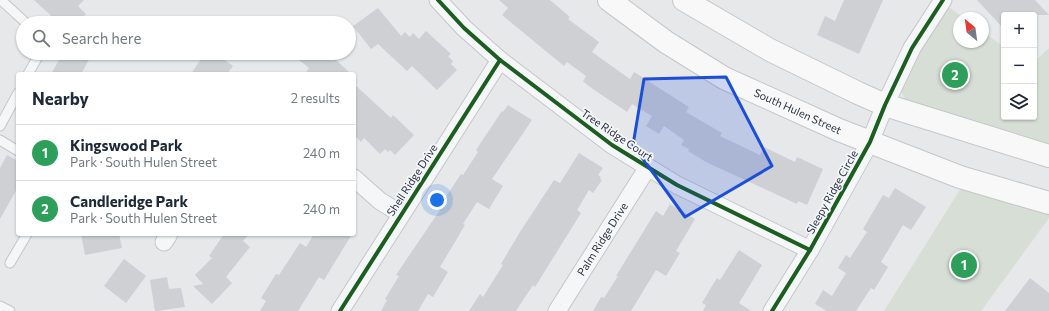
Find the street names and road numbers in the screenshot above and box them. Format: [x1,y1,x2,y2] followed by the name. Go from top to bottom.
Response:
[752,85,844,137] street label: South Hulen Street
[579,106,656,164] street label: Tree Ridge Court
[383,141,440,218] street label: Shell Ridge Drive
[803,147,860,236] street label: Sleepy Ridge Circle
[574,200,630,278] street label: Palm Ridge Drive

